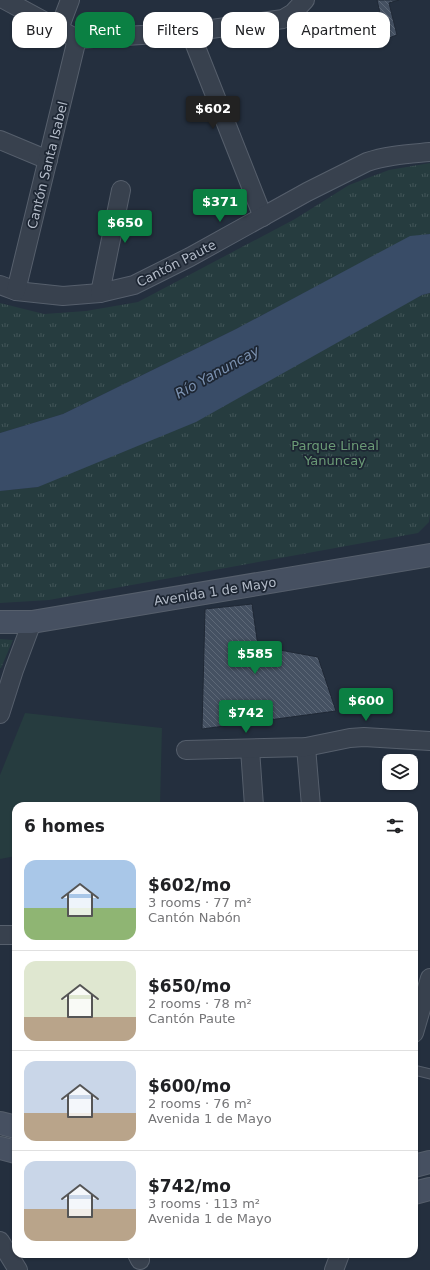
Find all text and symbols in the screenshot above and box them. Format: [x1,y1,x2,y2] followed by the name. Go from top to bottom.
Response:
[12,12,67,48] chip: Buy
[75,12,135,48] chip: Rent
[143,12,213,48] chip: Filters
[221,12,279,48] chip: New
[287,12,390,48] chip: Apartment
[189,96,237,130] pin: $602
[24,100,71,230] street label: Cantón Santa Isabel
[195,101,231,116] text: $602
[196,189,244,223] pin: $371
[202,194,238,209] text: $371
[101,210,149,244] pin: $650
[107,215,143,230] text: $650
[134,237,219,290] street label: Cantón Paute
[172,342,262,402] water label: Río Yanuncay
[291,438,379,468] park label: Parque Lineal Yanuncay
[153,574,277,609] street label: Avenida 1 de Mayo
[231,641,279,675] pin: $585
[237,646,273,661] text: $585
[342,688,390,722] pin: $600
[348,693,384,708] text: $600
[222,700,270,734] pin: $742
[228,705,264,720] text: $742
[382,754,418,790] map controls
[382,754,418,790] button: layers
[384,815,406,837] icon: filters
[24,816,105,836] text: 6 homes
[148,875,231,895] text: $602/mo
[56,876,104,924] icon: home
[148,895,252,910] text: 3 rooms · 77 m²
[148,910,241,925] text: Cantón Nabón
[148,976,231,996] text: $650/mo
[56,977,104,1025] icon: home
[148,996,252,1011] text: 2 rooms · 78 m²
[148,1011,235,1026] text: Cantón Paute
[148,1076,231,1096] text: $600/mo
[56,1077,104,1125] icon: home
[148,1096,252,1111] text: 2 rooms · 76 m²
[148,1111,272,1126] text: Avenida 1 de Mayo
[148,1176,231,1196] text: $742/mo
[56,1177,104,1225] icon: home
[148,1196,260,1211] text: 3 rooms · 113 m²
[148,1211,272,1226] text: Avenida 1 de Mayo

